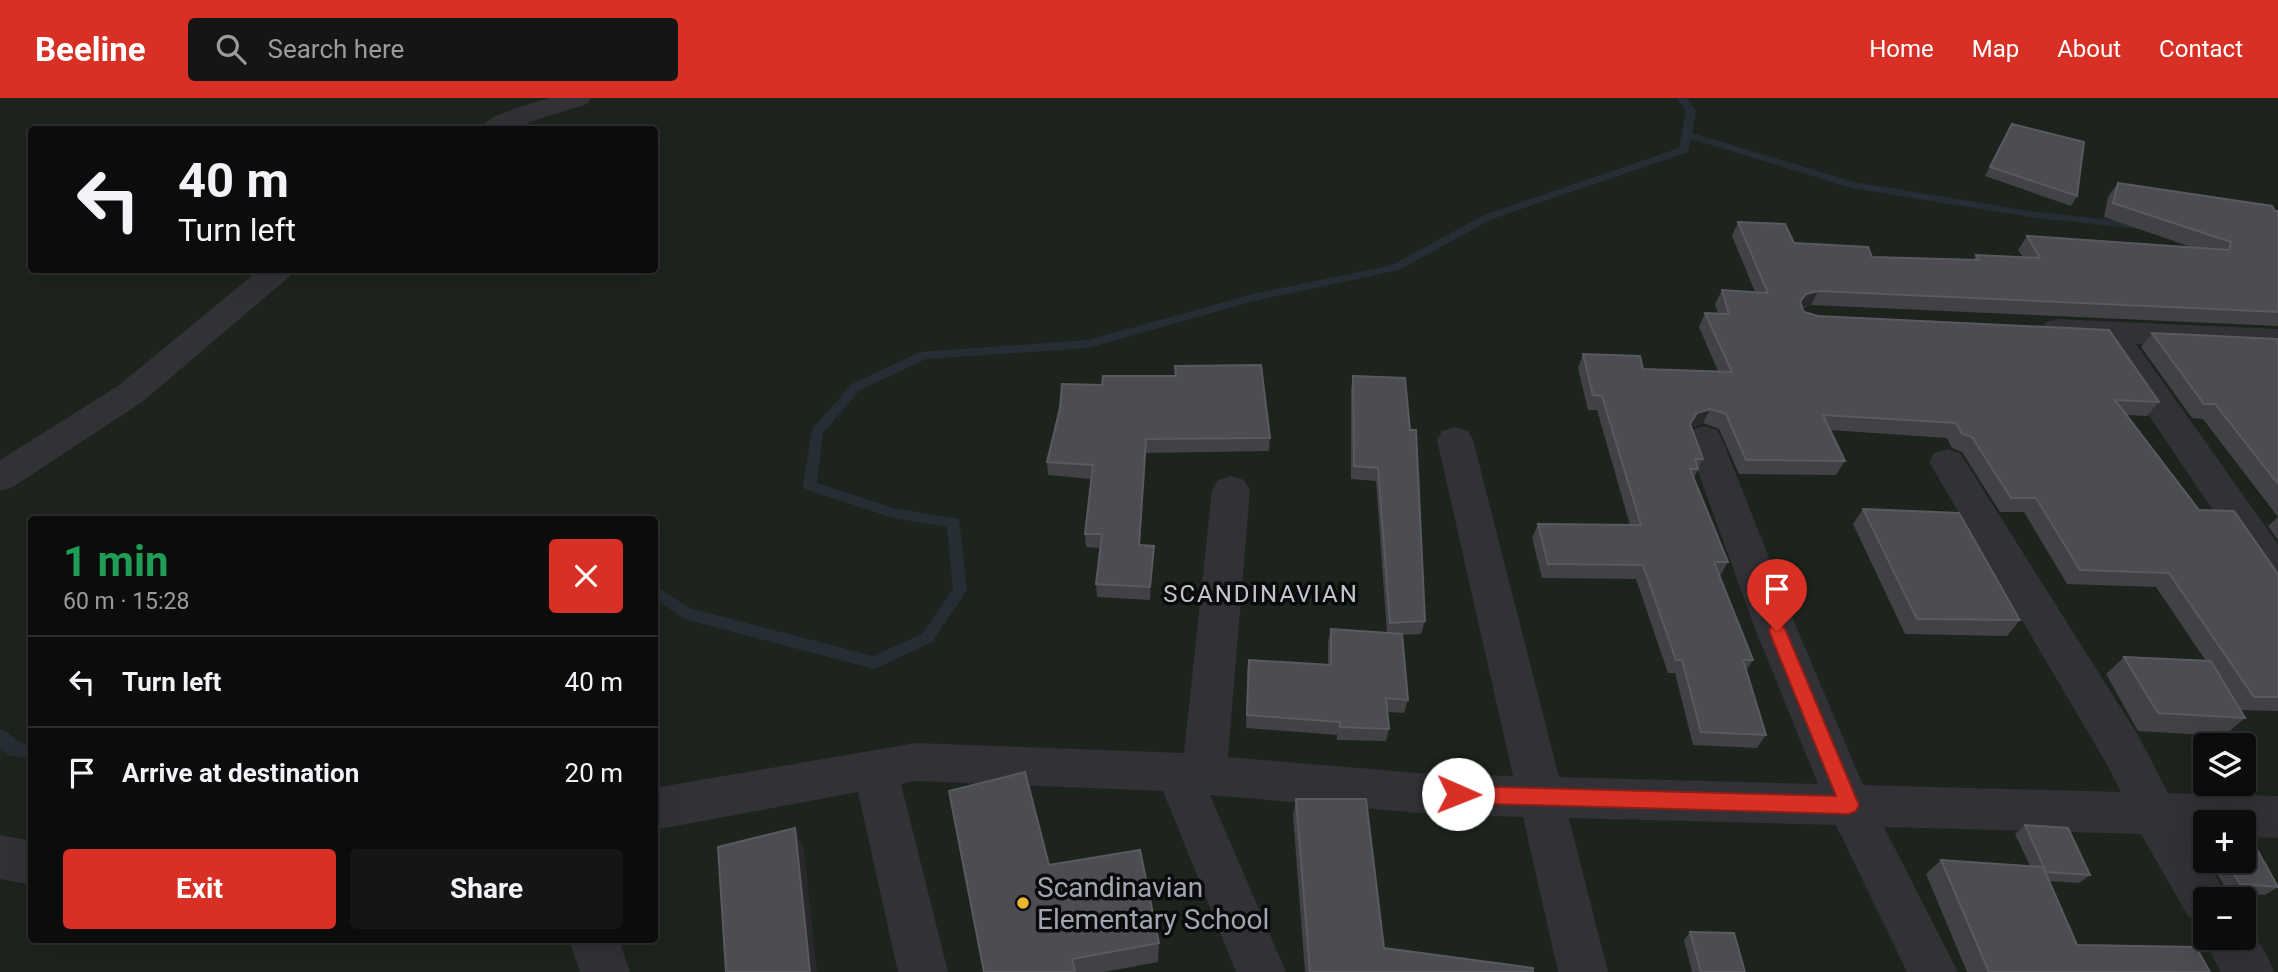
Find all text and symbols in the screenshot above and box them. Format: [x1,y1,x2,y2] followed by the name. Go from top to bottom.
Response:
[188,18,678,81] search box
[35,30,146,69] text: Beeline
[212,30,250,68] icon: search
[268,34,404,64] text: Search here
[1869,35,1934,63] text: Home
[1972,35,2019,63] text: Map
[2057,35,2121,63] text: About
[2159,35,2243,63] text: Contact
[178,152,289,209] text: 40 m
[63,154,154,245] icon: left
[178,211,296,249] text: Turn left
[63,537,169,586] text: 1 min
[549,539,623,613] button: close
[1747,559,1807,631] pin
[1758,570,1796,608] icon: arrive
[1163,580,1359,608] district label: SCANDINAVIAN
[63,588,189,615] text: 60 m · 15:28
[63,663,101,701] icon: left
[122,667,221,697] text: Turn left
[565,667,623,697] text: 40 m
[2193,733,2256,950] map controls
[2193,733,2256,796] button: layers
[63,754,101,792] icon: arrive
[1421,757,1495,831] position arrow
[122,758,359,788] text: Arrive at destination
[565,758,623,788] text: 20 m
[2193,810,2256,873] button: +
[63,849,336,929] button: Exit
[350,849,623,929] button: Share
[1037,871,1269,936] place label: Scandinavian Elementary School
[2193,887,2256,950] button: −
[1015,895,1031,911] marker: Scandinavian Elementary School

